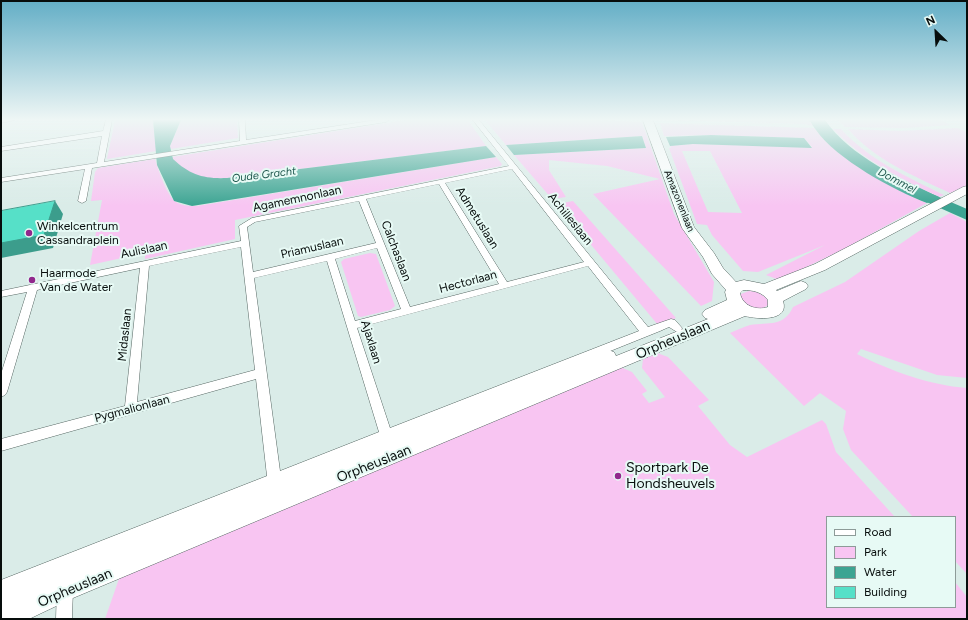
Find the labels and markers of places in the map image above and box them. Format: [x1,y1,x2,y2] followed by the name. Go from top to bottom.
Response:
[37,219,119,247] place label: Winkelcentrum Cassandraplein
[24,228,34,238] marker: Winkelcentrum Cassandraplein
[40,266,112,294] place label: Haarmode Van de Water
[27,275,37,285] marker: Haarmode Van de Water
[626,460,715,492] place label: Sportpark De Hondsheuvels
[613,471,623,481] marker: Sportpark De Hondsheuvels

